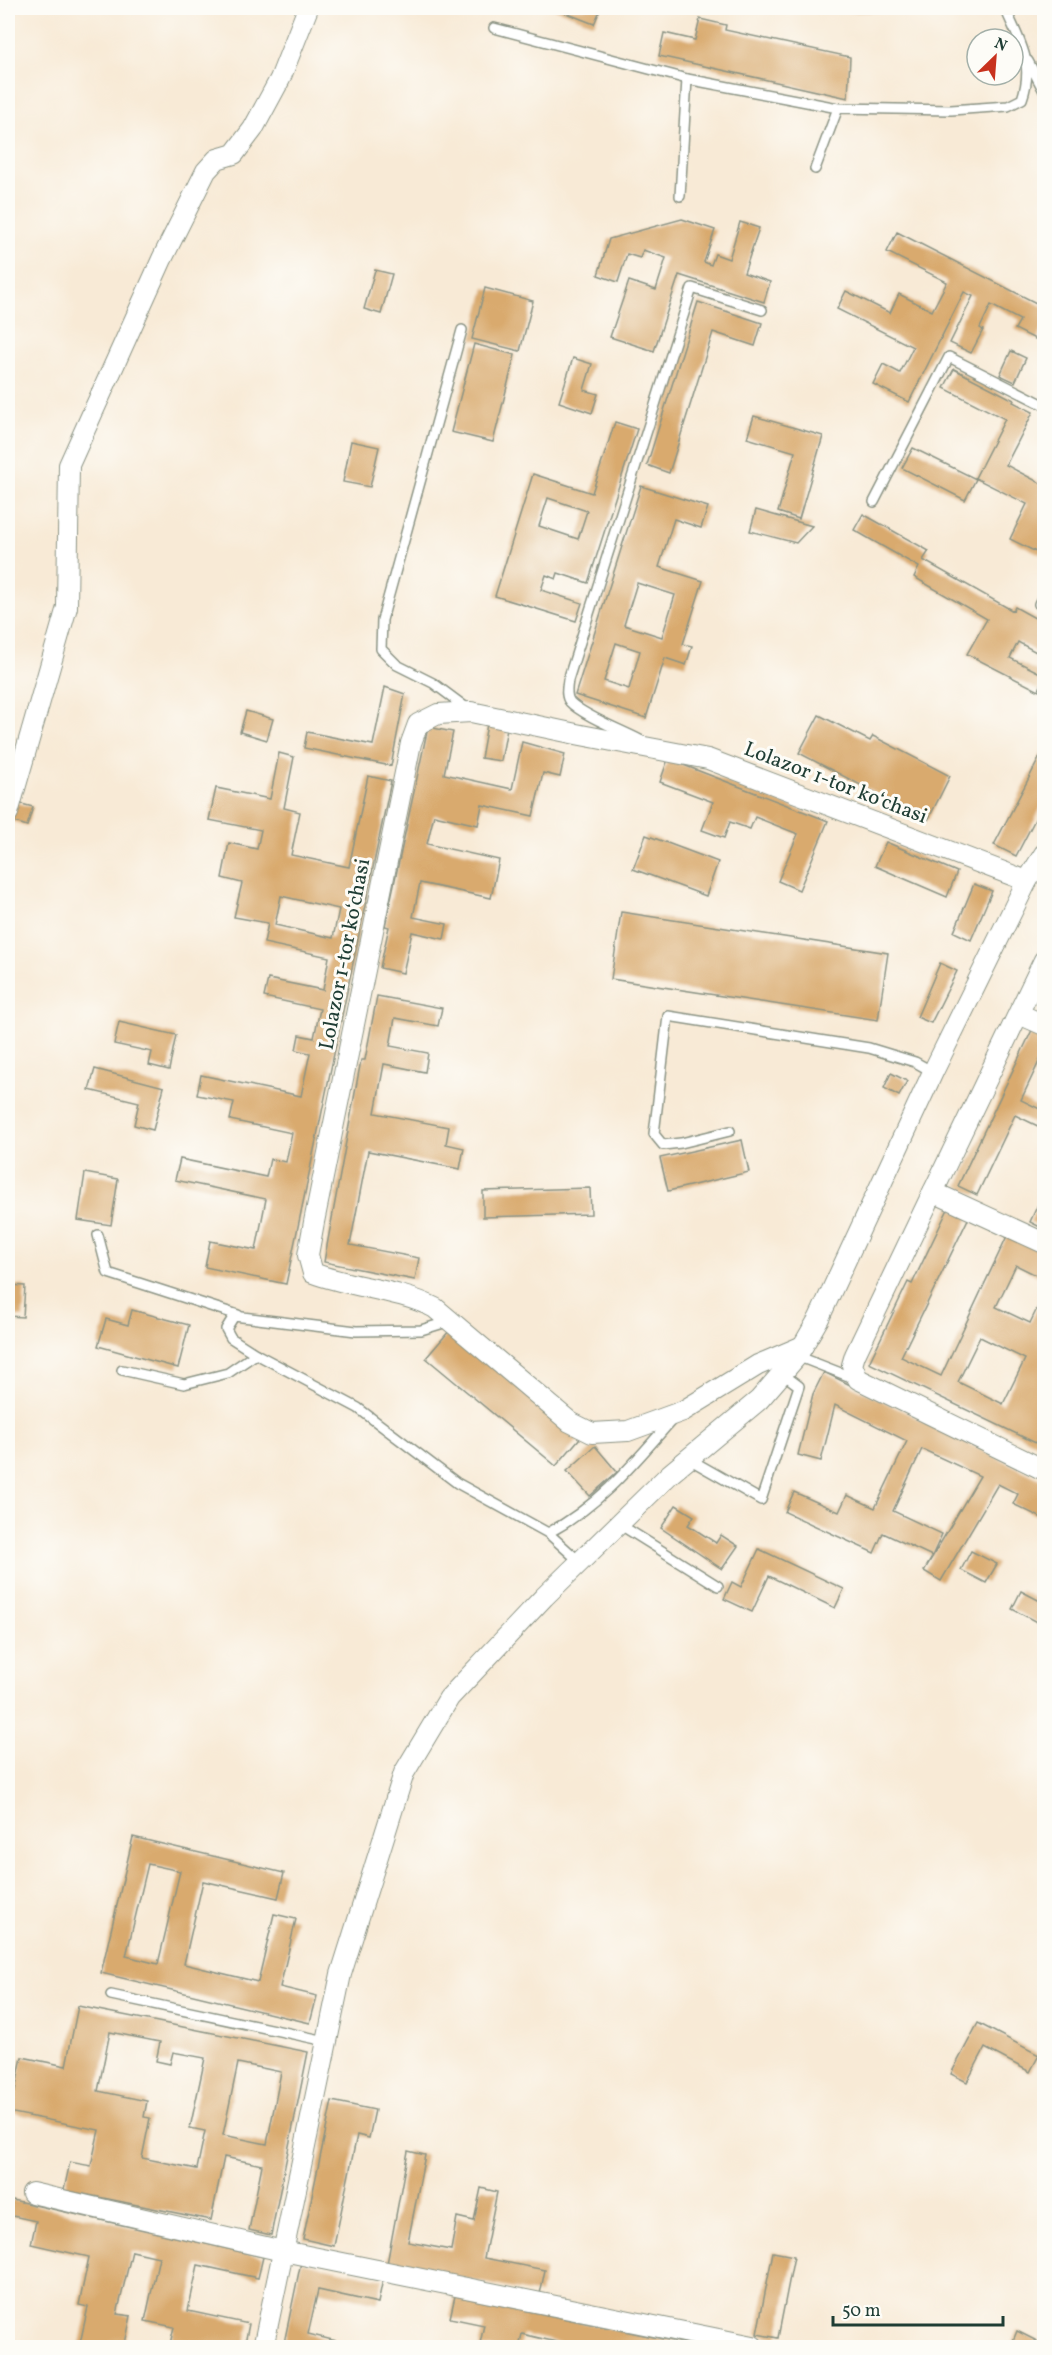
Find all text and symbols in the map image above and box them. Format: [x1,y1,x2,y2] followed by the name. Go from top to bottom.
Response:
[965,27,1025,87] north arrow
[991,33,1011,58] text: N
[739,735,931,832] street label: Lolazor 1-tor ko‘chasi
[313,856,378,1052] street label: Lolazor 1-tor ko‘chasi
[833,2289,1002,2327] scale bar
[842,2299,881,2324] text: 50 m

